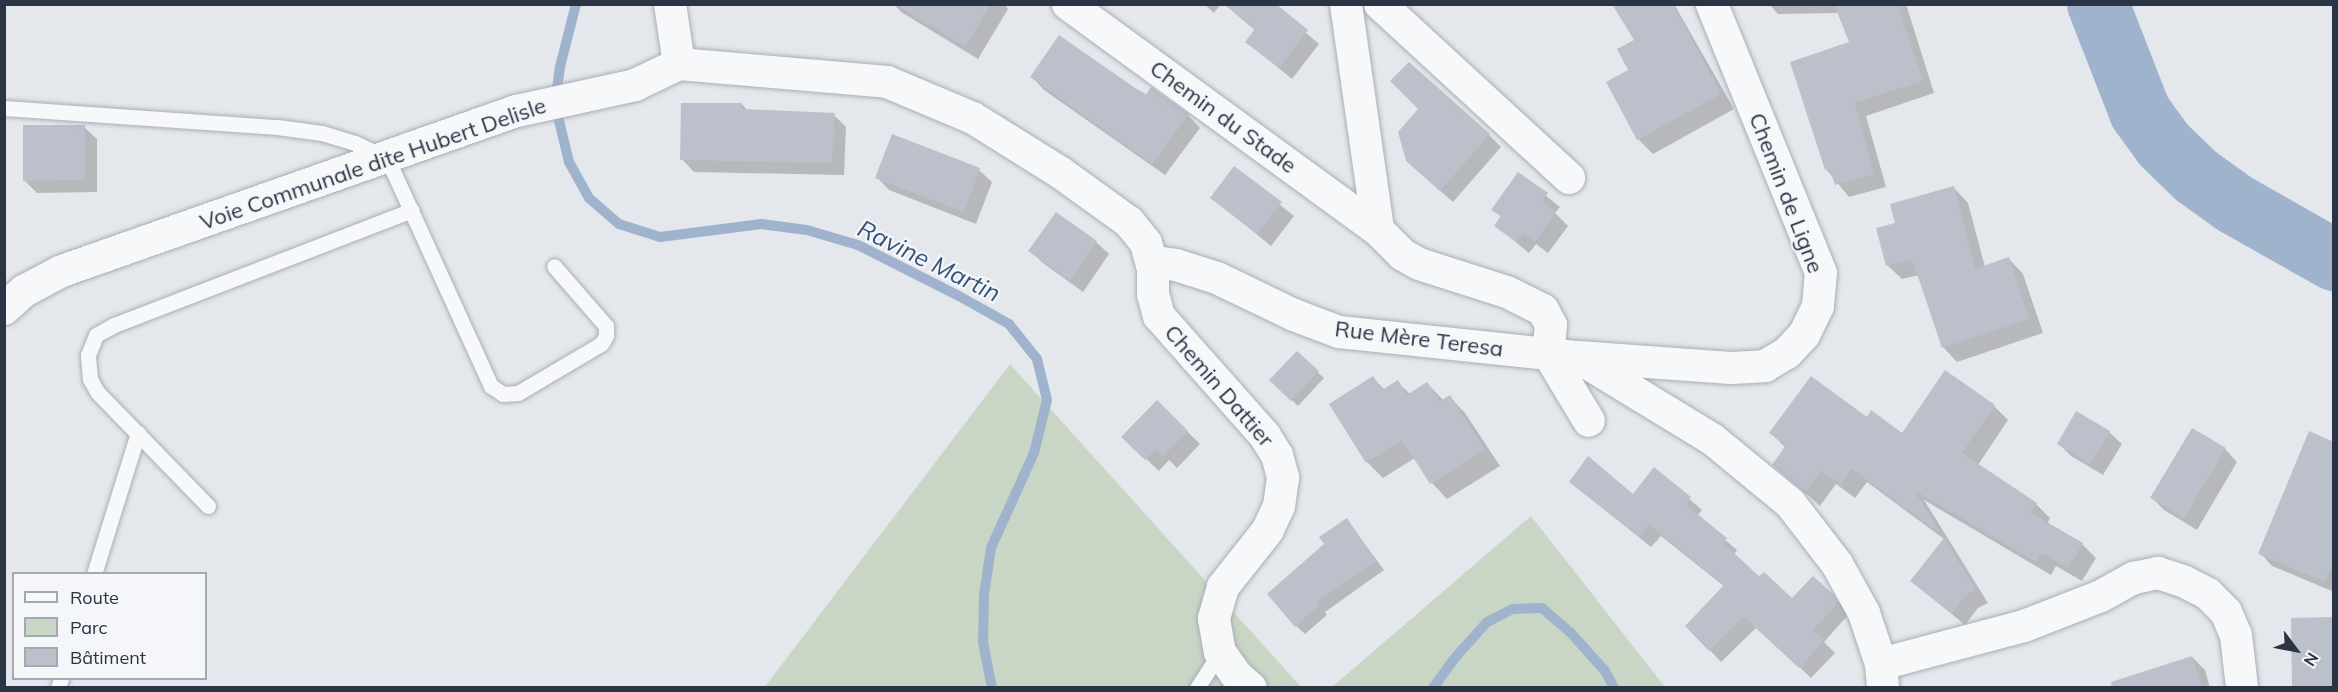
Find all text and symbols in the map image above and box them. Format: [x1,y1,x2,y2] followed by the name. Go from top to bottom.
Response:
[1145,55,1301,179] street label: Chemin du Stade
[197,92,549,236] street label: Voie Communale dite Hubert Delisle
[1743,109,1829,277] street label: Chemin de Ligne
[853,214,1005,308] water label: Ravine Martin
[1333,316,1505,362] street label: Rue Mère Teresa
[1159,320,1279,452] street label: Chemin Dattier
[12,572,207,680] legend
[70,586,119,609] text: Route
[70,616,107,639] text: Parc
[2266,620,2326,680] north arrow
[70,646,146,669] text: Bâtiment
[2300,649,2323,670] text: N

